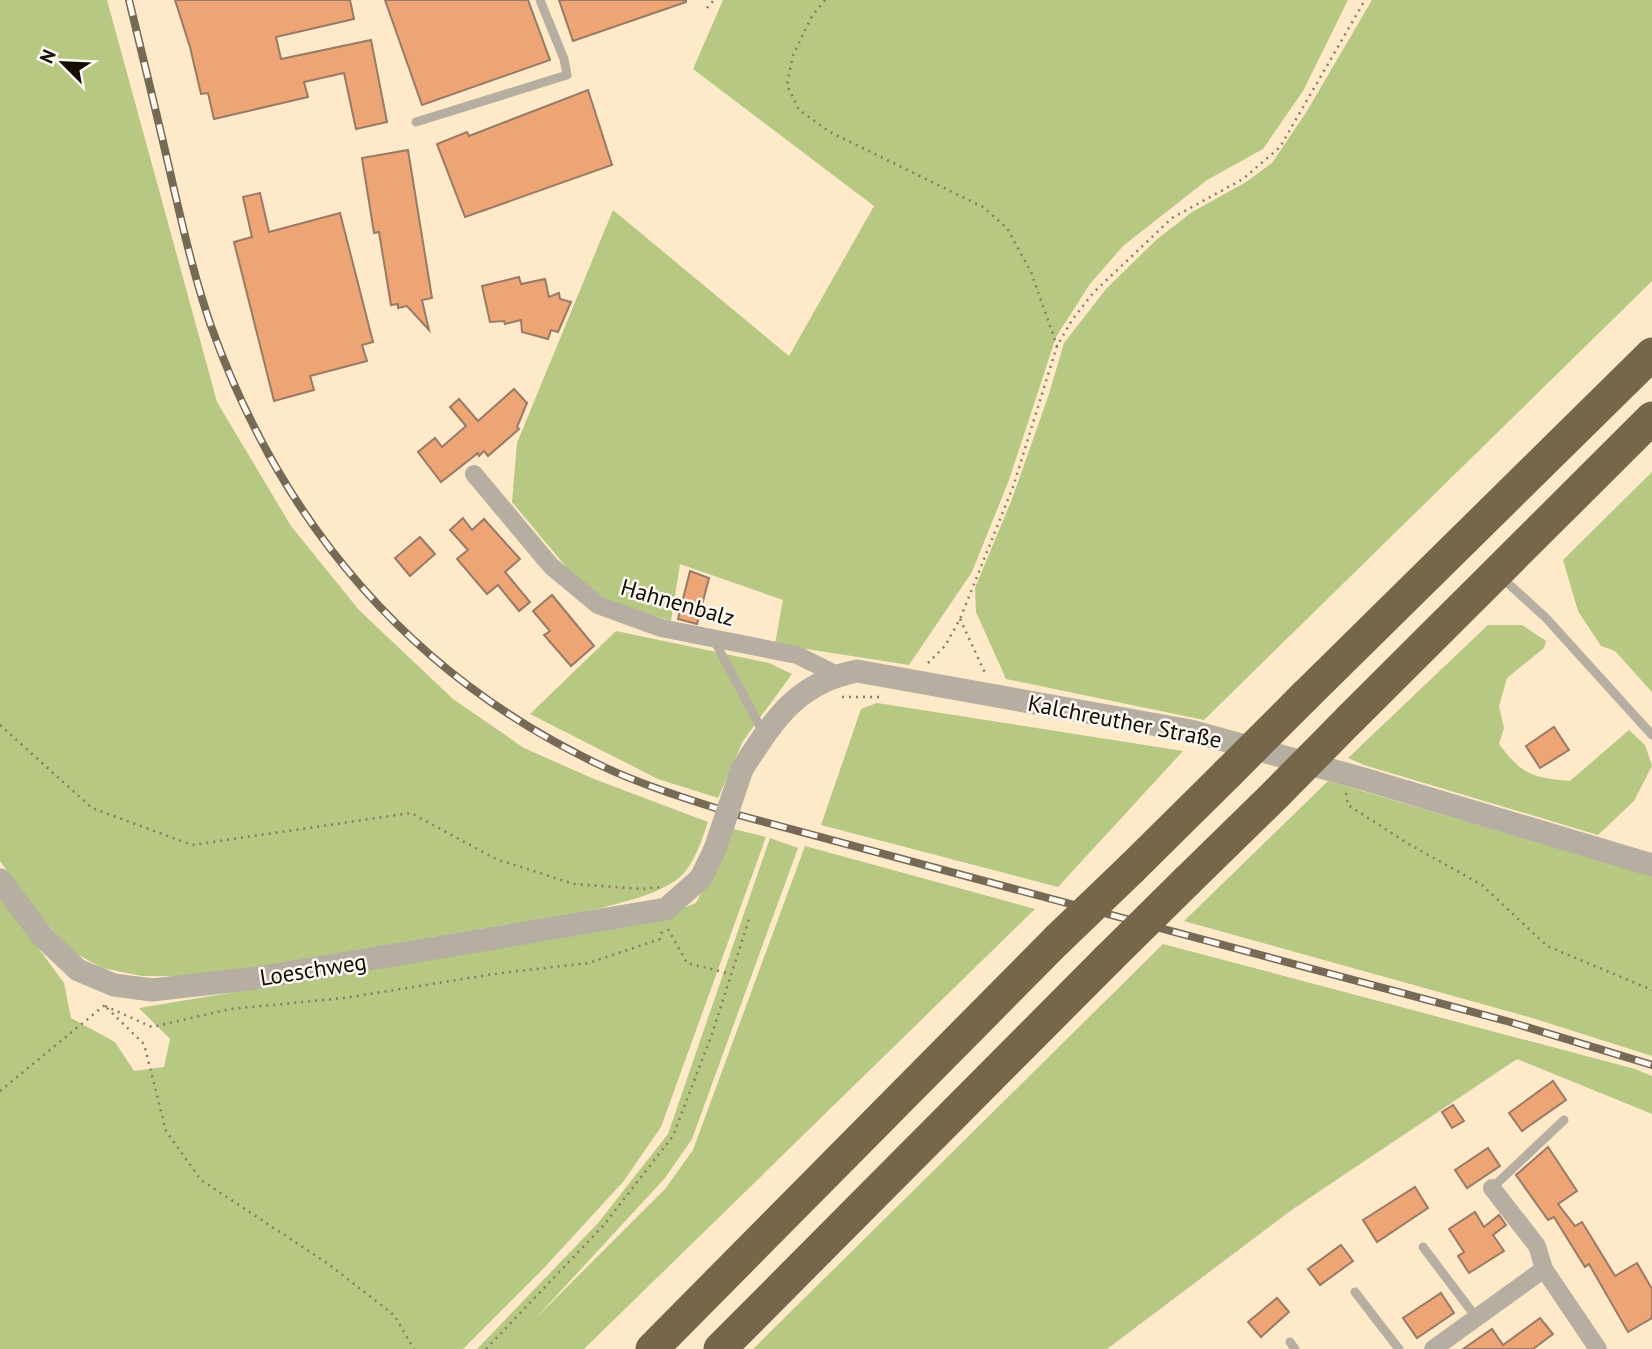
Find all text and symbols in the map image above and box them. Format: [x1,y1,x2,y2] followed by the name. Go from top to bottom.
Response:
[28,28,98,98] north arrow
[34,46,61,67] text: N
[618,572,738,632] street label: Hahnenbalz
[1026,688,1224,754] street label: Kalchreuther Straße
[258,946,368,992] street label: Loeschweg

